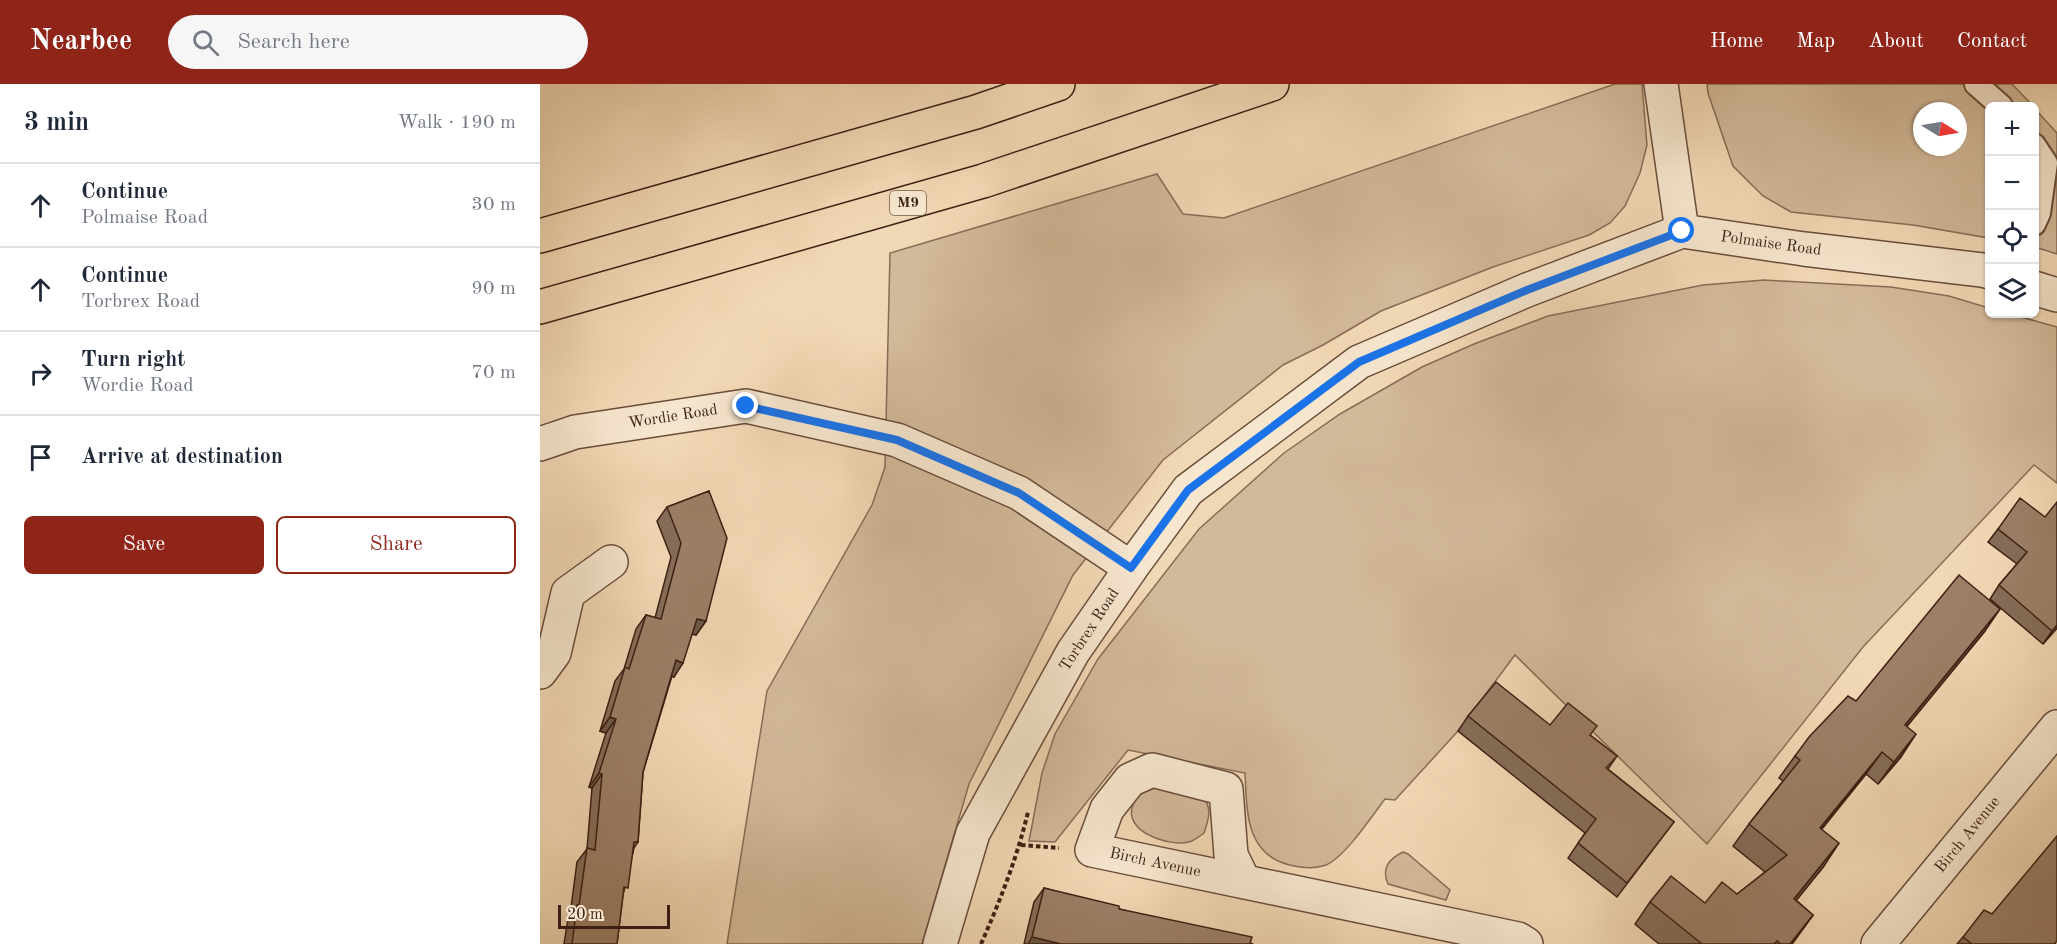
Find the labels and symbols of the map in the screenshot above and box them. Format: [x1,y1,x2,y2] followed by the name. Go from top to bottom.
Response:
[1913,102,1967,156] north arrow
[890,191,926,215] road number: M9
[1668,217,1694,243] route start
[1720,229,1822,259] street label: Polmaise Road
[732,392,758,418] route end
[627,402,719,432] street label: Wordie Road
[1057,586,1123,674] street label: Torbrex Road
[1933,794,2003,876] street label: Birch Avenue
[1108,846,1202,880] street label: Birch Avenue
[558,902,670,930] scale bar

